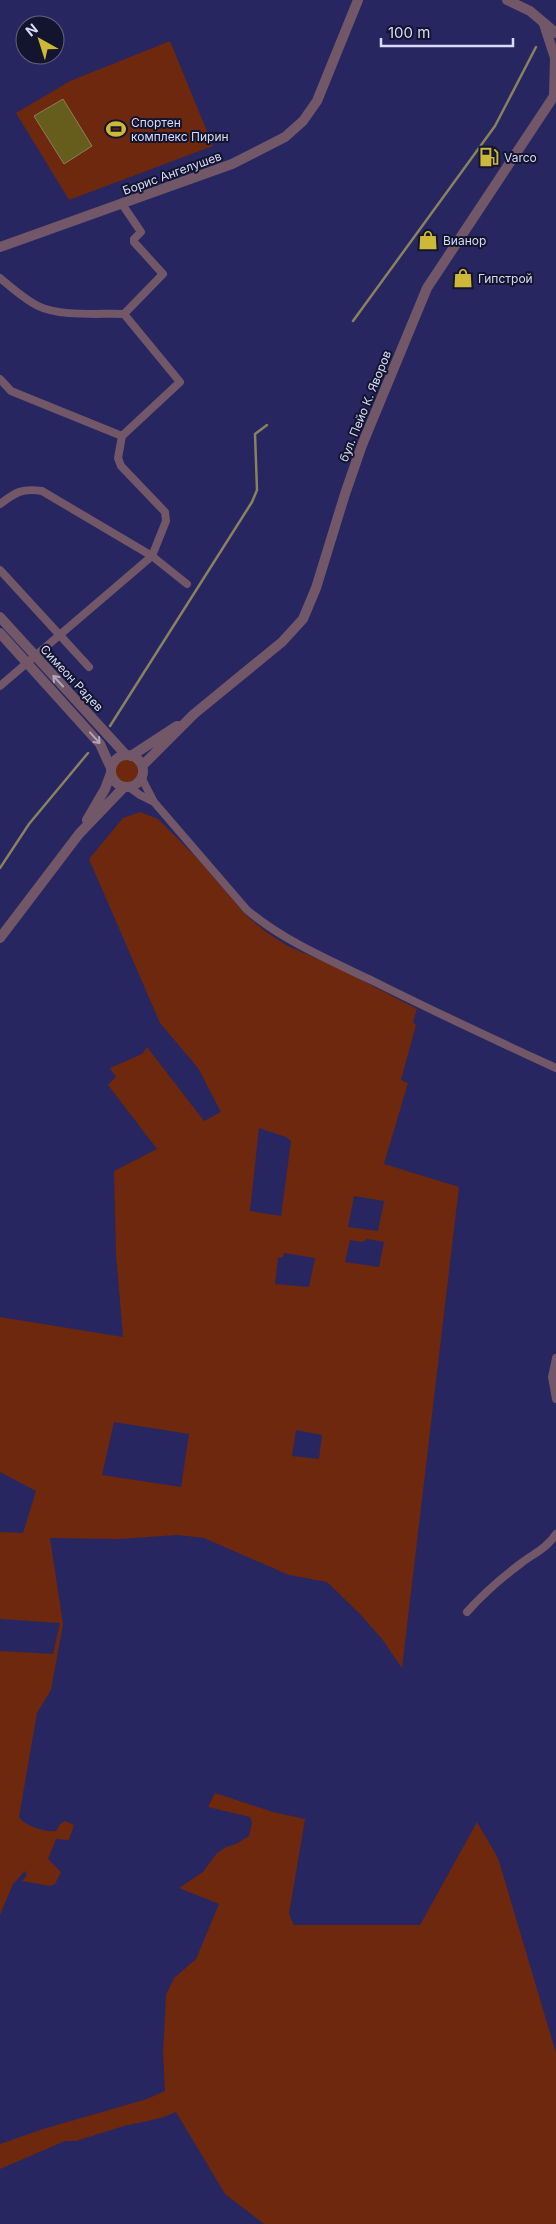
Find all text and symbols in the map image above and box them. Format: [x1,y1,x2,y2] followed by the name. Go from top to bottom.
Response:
[15,15,65,65] north arrow
[381,15,514,47] scale bar
[22,20,41,39] text: N
[388,23,430,42] text: 100 m
[131,115,229,144] place label: Спортен комплекс Пирин
[105,118,127,140] sports icon: Спортен комплекс Пирин
[478,146,500,168] fuel station icon: Varco
[121,148,224,198] street label: Борис Ангелушев
[504,150,537,165] place label: Varco
[417,229,439,251] shop icon: Вианор
[443,233,486,248] place label: Вианор
[452,267,474,289] shop icon: Гипстрой
[478,271,533,286] place label: Гипстрой
[336,348,394,464] street label: бул. Пейо К. Яворов
[37,642,107,715] street label: Симеон Радев
[52,674,64,687] one-way arrow
[89,731,101,744] one-way arrow

